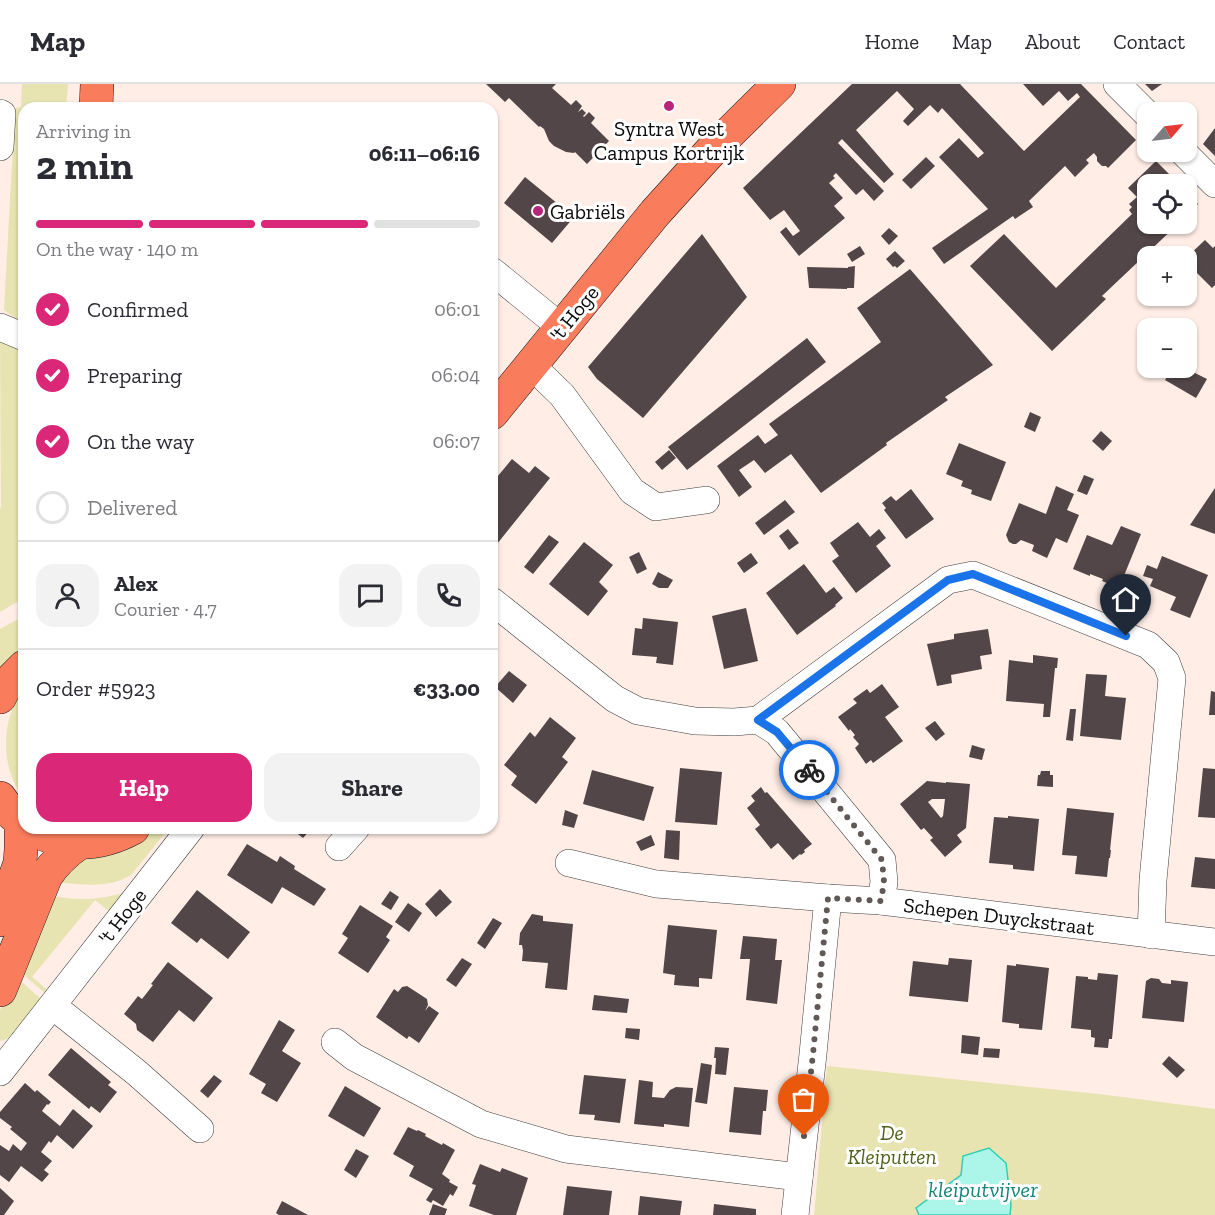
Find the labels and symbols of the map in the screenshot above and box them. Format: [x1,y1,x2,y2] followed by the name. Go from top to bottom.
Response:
[662,99,676,113] marker: Syntra West Campus Kortrijk
[1137,102,1197,162] north arrow
[594,116,744,166] place label: Syntra West Campus Kortrijk
[550,199,625,224] place label: Gabriëls
[531,204,545,218] marker: Gabriëls
[544,280,604,346] street label: 't Hoge
[1100,574,1151,636] pin
[779,740,839,800] courier
[92,883,152,949] street label: 't Hoge
[902,892,1096,940] street label: Schepen Duyckstraat
[778,1074,829,1136] pin
[847,1120,937,1169] park label: De Kleiputten
[928,1176,1038,1203] water label: kleiputvijver

